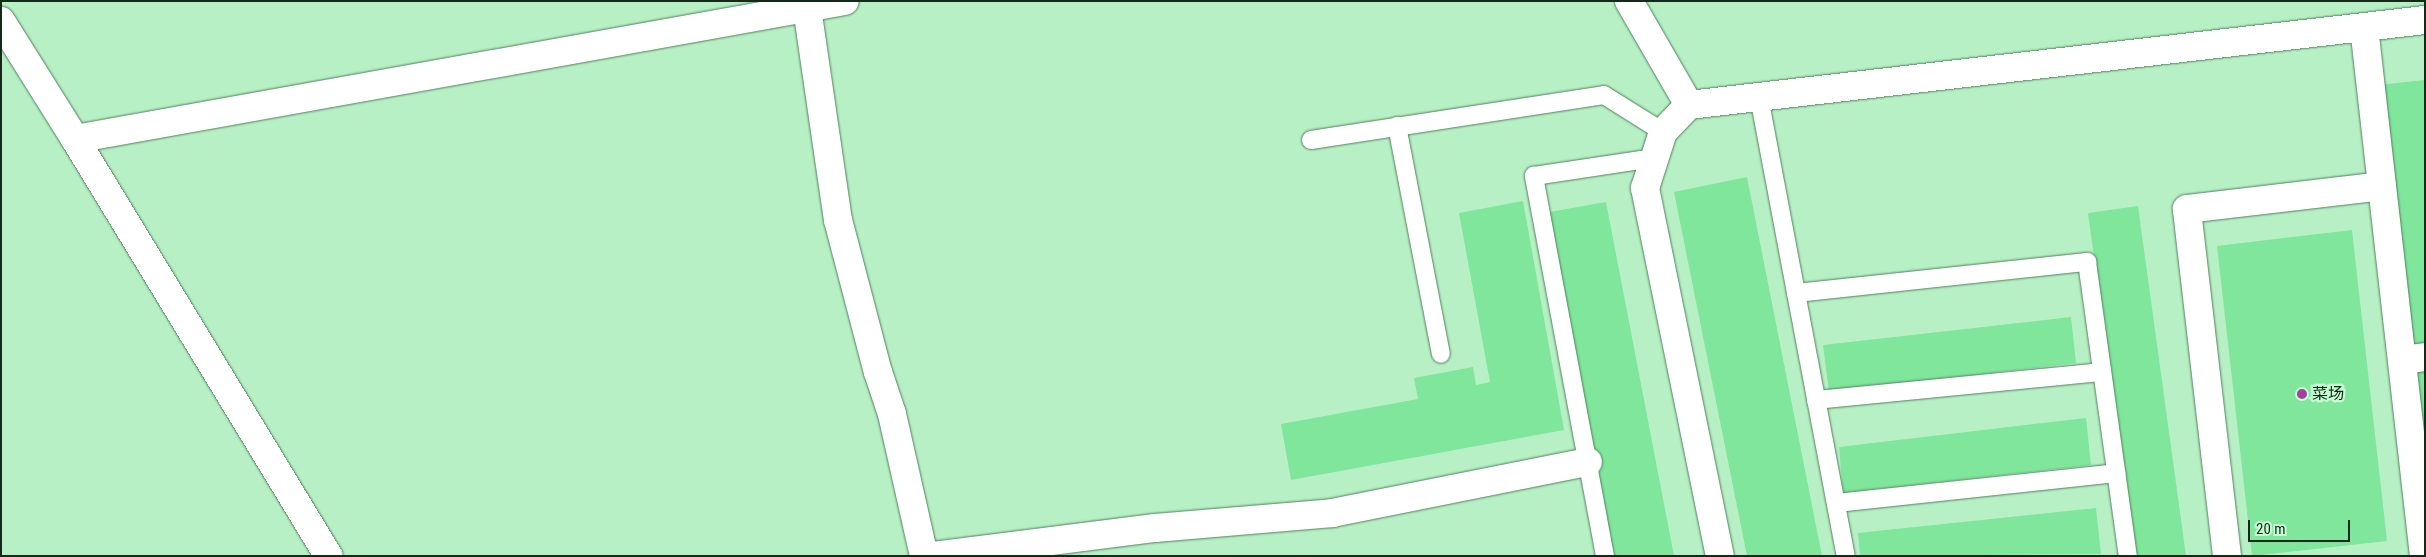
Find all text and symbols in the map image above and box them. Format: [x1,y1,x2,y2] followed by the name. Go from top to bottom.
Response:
[2312,384,2344,404] place label: 菜场
[2296,388,2308,400] marker: 菜场
[2251,510,2354,542] scale bar
[2256,520,2286,538] text: 20 m

